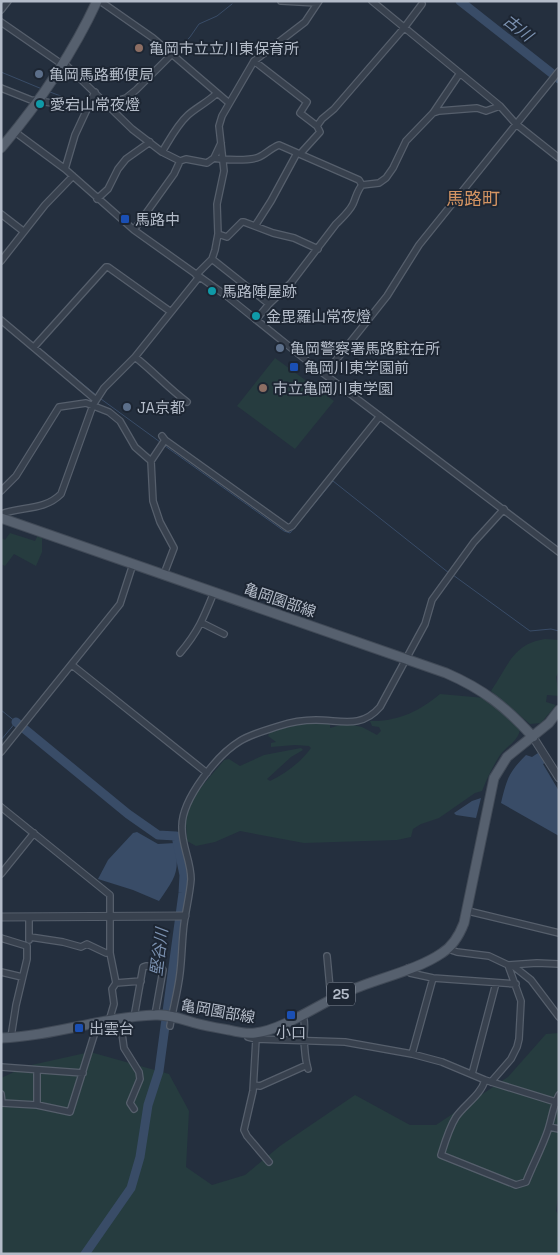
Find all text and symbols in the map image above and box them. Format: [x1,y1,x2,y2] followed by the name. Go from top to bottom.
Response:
[499,10,539,47] water label: 古川
[149,39,299,58] place label: 亀岡市立立川東保育所
[133,42,145,54] marker: 亀岡市立立川東保育所
[49,65,154,84] place label: 亀岡馬路郵便局
[33,68,45,80] marker: 亀岡馬路郵便局
[50,95,140,114] place label: 愛宕山常夜燈
[34,98,46,110] marker: 愛宕山常夜燈
[446,187,500,210] district label: 馬路町
[135,210,180,229] place label: 馬路中
[119,213,131,225] marker: 馬路中
[222,282,297,301] place label: 馬路陣屋跡
[206,285,218,297] marker: 馬路陣屋跡
[266,307,371,326] place label: 金毘羅山常夜燈
[250,310,262,322] marker: 金毘羅山常夜燈
[290,339,440,358] place label: 亀岡警察署馬路駐在所
[274,342,286,354] marker: 亀岡警察署馬路駐在所
[304,358,409,377] place label: 亀岡川東学園前
[288,361,300,373] marker: 亀岡川東学園前
[273,379,393,398] place label: 市立亀岡川東学園
[257,382,269,394] marker: 市立亀岡川東学園
[137,398,185,417] place label: JA京都
[121,401,133,413] marker: JA京都
[241,579,319,621] street label: 亀岡園部線
[146,925,173,977] water label: 堅谷川
[327,982,355,1006] road number: 25
[179,995,257,1027] street label: 亀岡園部線
[285,1009,297,1021] marker: 小口
[89,1019,134,1038] place label: 出雲台
[73,1022,85,1034] marker: 出雲台
[276,1023,306,1042] place label: 小口

